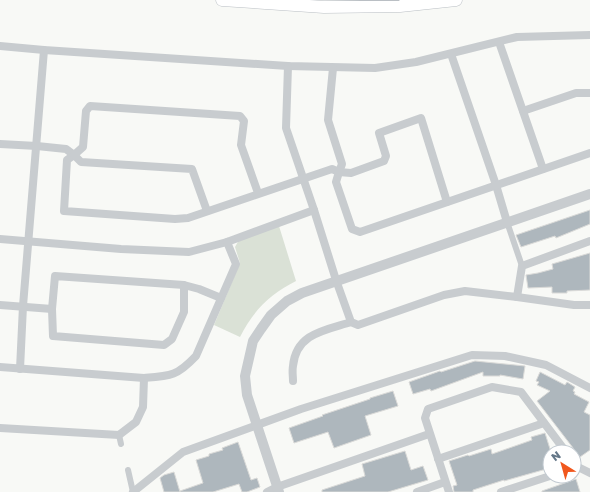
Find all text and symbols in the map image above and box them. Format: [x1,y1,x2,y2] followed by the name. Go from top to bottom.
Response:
[542,444,582,484] north arrow
[548,448,563,463] text: N

